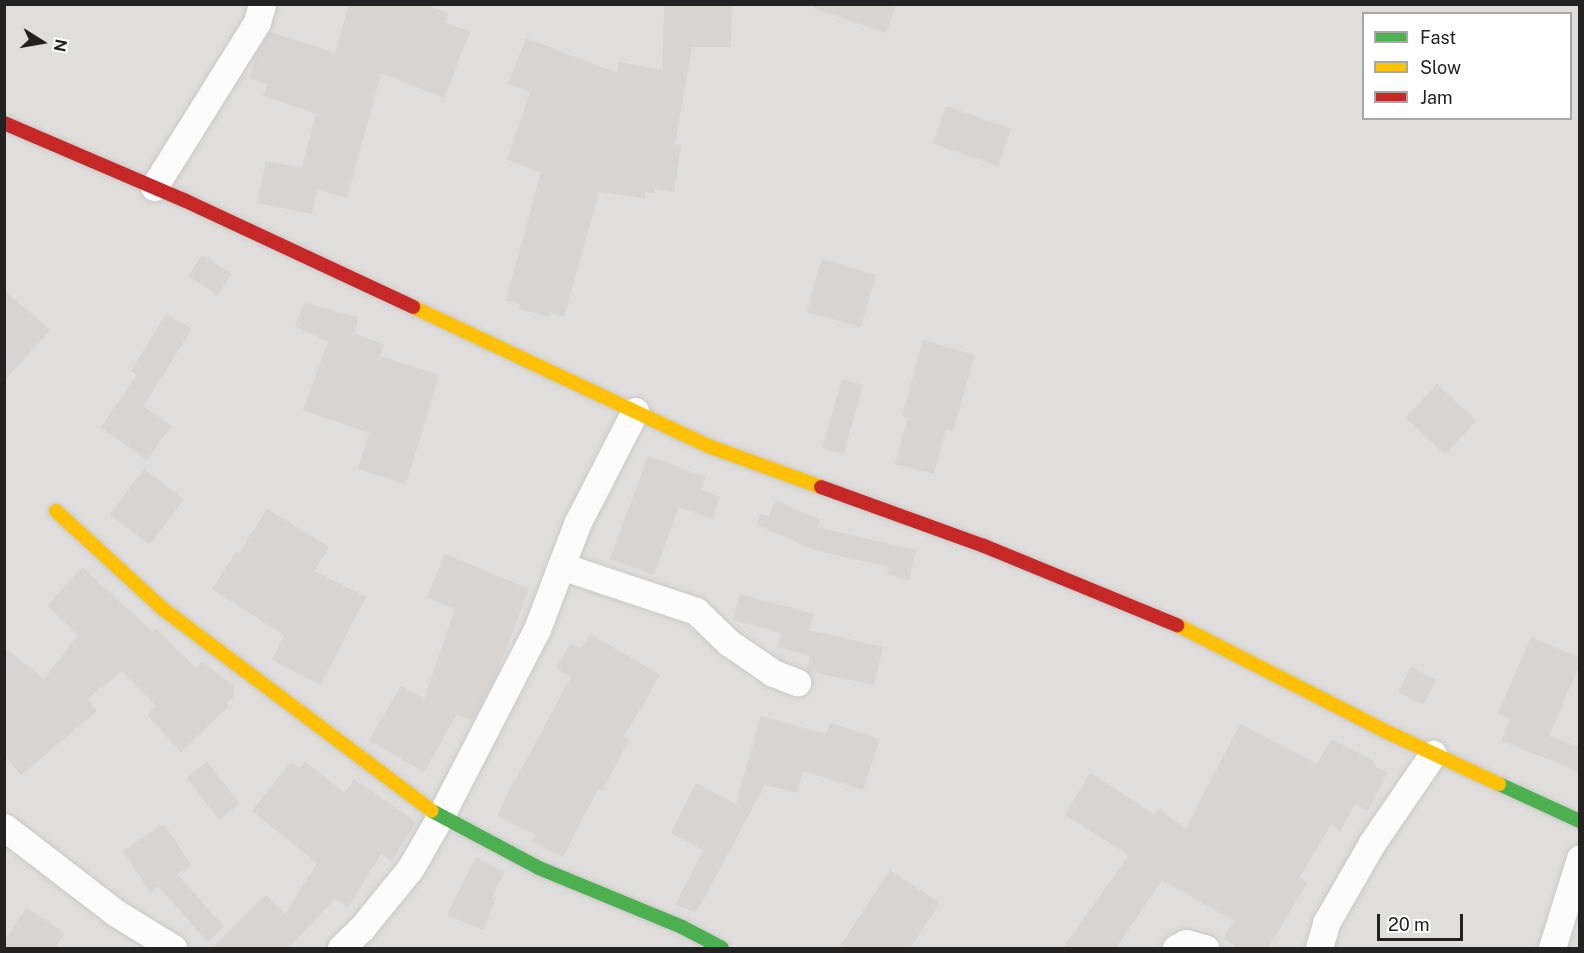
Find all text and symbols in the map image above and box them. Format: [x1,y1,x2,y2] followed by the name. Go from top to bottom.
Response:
[12,12,72,72] north arrow
[1362,12,1572,120] legend
[1420,27,1456,48] text: Fast
[50,38,71,53] text: N
[1420,57,1461,78] text: Slow
[1420,87,1453,108] text: Jam
[1380,902,1466,940] scale bar
[1388,914,1430,935] text: 20 m

